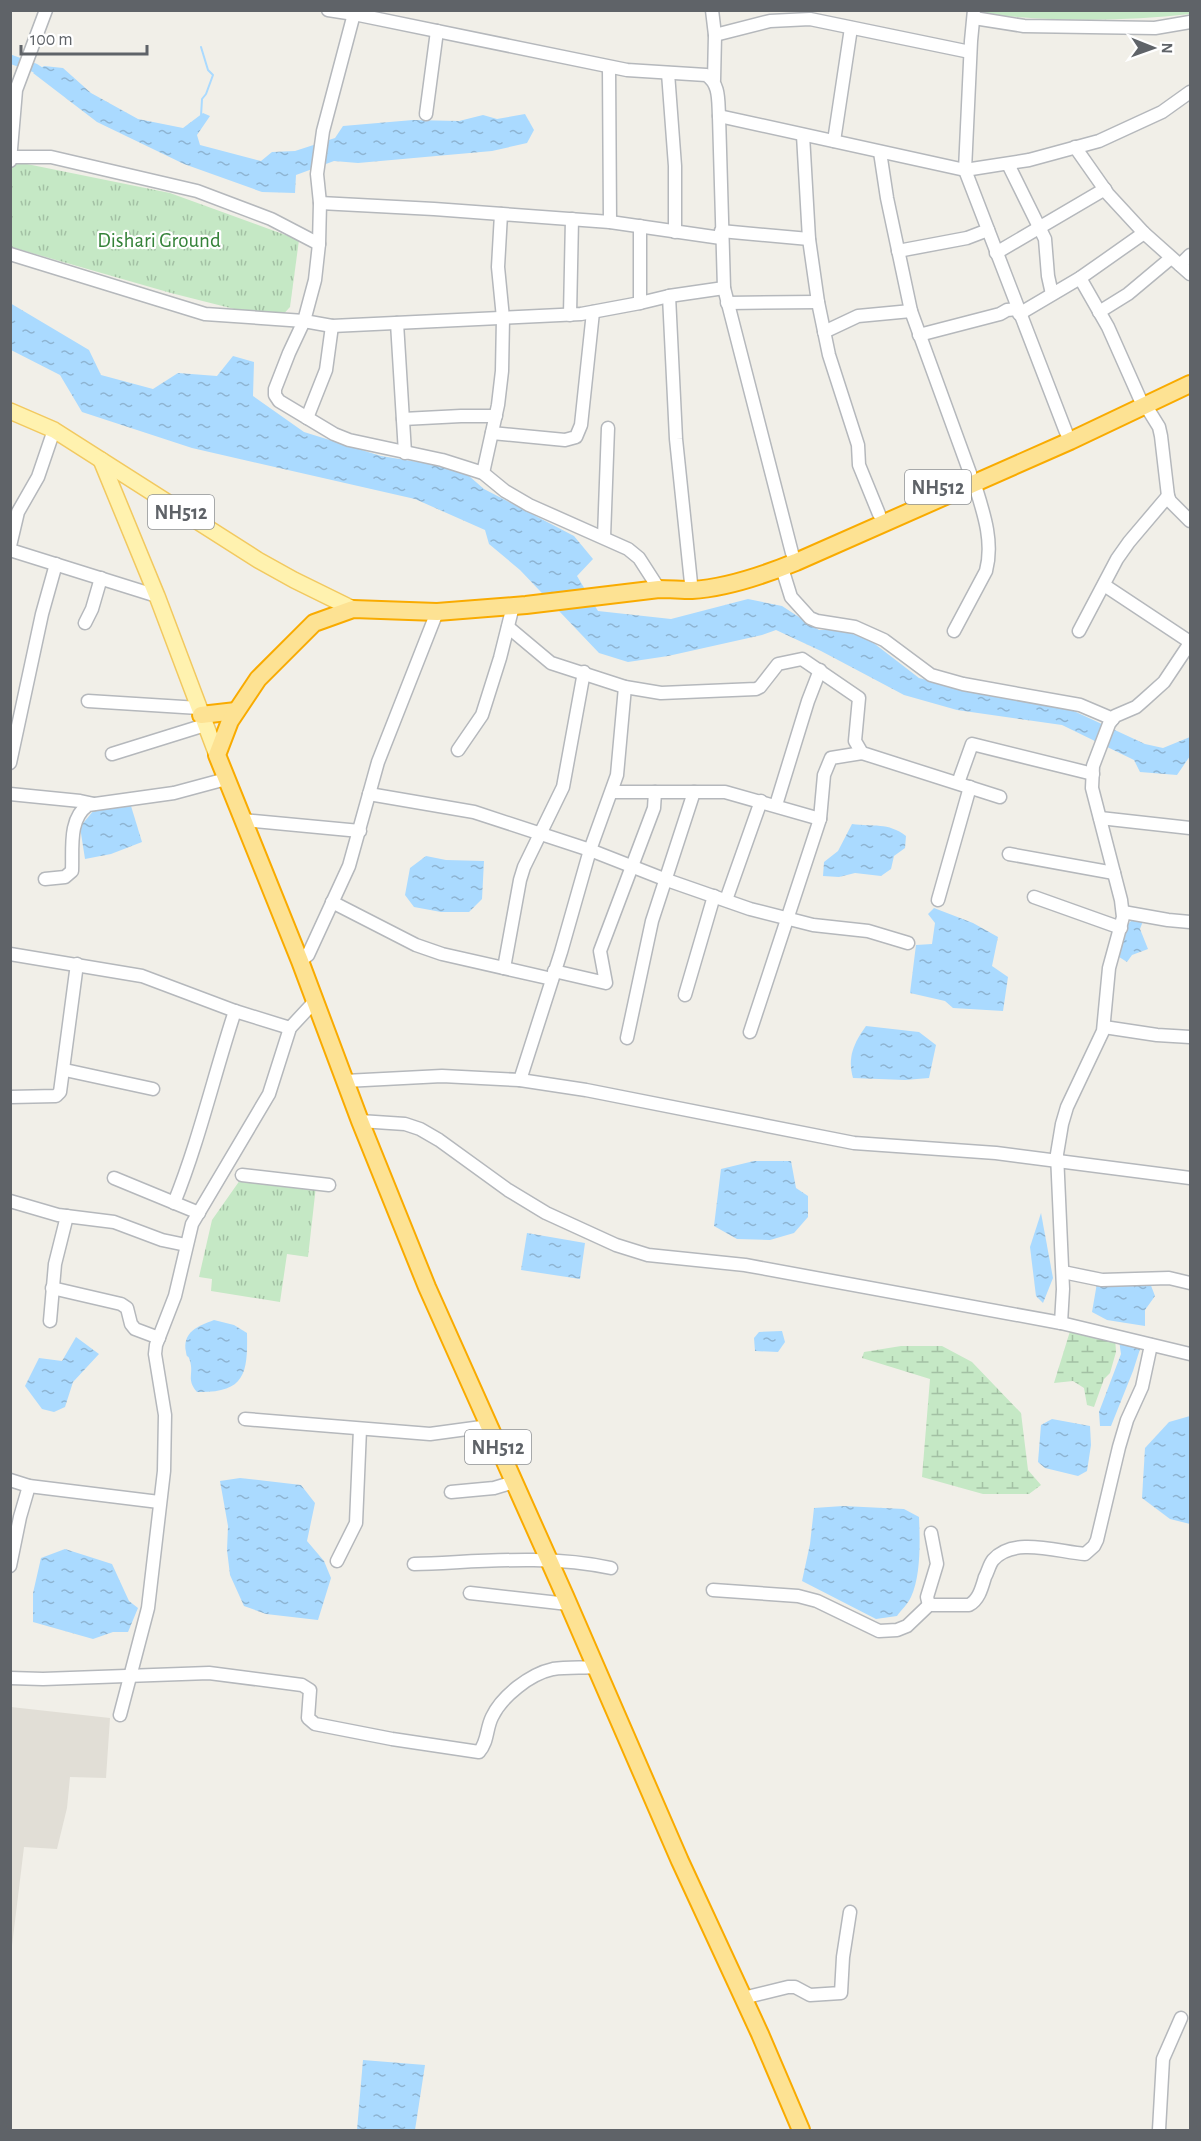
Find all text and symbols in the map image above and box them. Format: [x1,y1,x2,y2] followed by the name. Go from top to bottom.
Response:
[21,18,147,56] scale bar
[1123,18,1183,78] north arrow
[30,31,73,49] text: 100 m
[1159,43,1175,54] text: N
[97,230,221,251] park label: Dishari Ground
[905,470,971,504] road number: NH512
[148,495,214,529] road number: NH512
[465,1430,531,1464] road number: NH512

